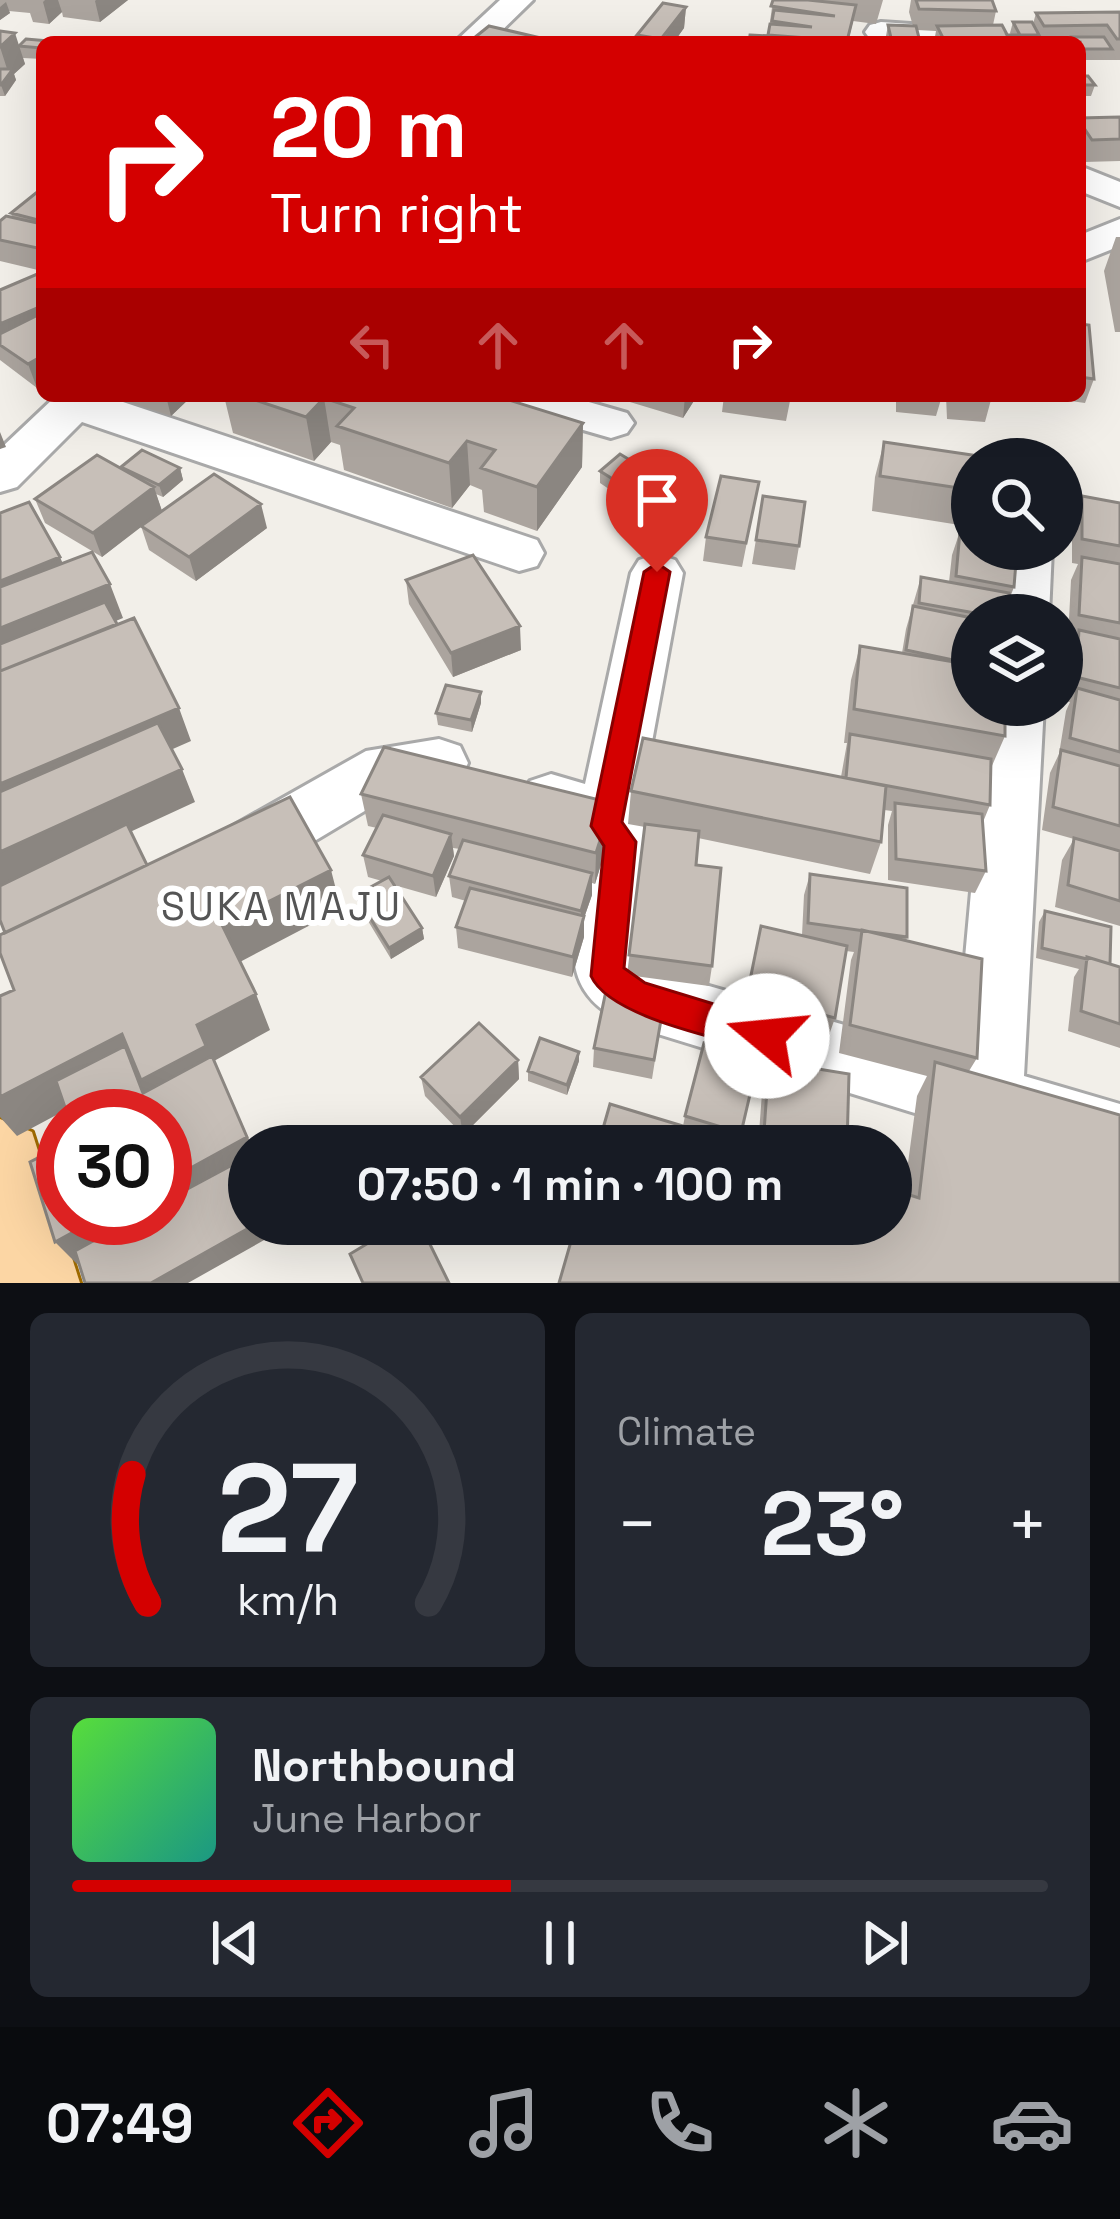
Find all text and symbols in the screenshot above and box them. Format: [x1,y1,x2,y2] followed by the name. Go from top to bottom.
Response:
[270,74,467,182] text: 20 m
[72,84,228,240] icon: right
[270,179,523,248] text: Turn right
[339,312,405,378] icon: left
[465,312,531,378] icon: ahead
[591,312,657,378] icon: ahead
[717,312,783,378] icon: right
[951,438,1083,726] map controls
[951,438,1083,570] button: search
[606,449,708,572] pin
[624,467,690,533] icon: arrive
[951,594,1083,726] button: layers
[161,882,403,931] district label: SUKA MAJU
[704,973,830,1099] position arrow
[36,1089,192,1245] speed limit sign: 30
[357,1156,783,1213] text: 07:50 · 1 min · 100 m
[617,1407,756,1456] text: Climate
[216,1429,359,1588] text: 27
[761,1466,904,1581] text: 23°
[617,1482,658,1566] text: −
[1007,1482,1048,1566] text: +
[236,1573,339,1628] text: km/h
[252,1737,516,1794] text: Northbound
[252,1794,482,1843] text: June Harbor
[202,1910,268,1976] icon: previous
[527,1910,593,1976] icon: pause
[852,1910,918,1976] icon: next
[286,2081,370,2165] icon: directions
[462,2081,546,2165] icon: music
[638,2081,722,2165] icon: phone
[814,2081,898,2165] icon: climate
[990,2081,1074,2165] icon: car
[46,2089,194,2158] text: 07:49

